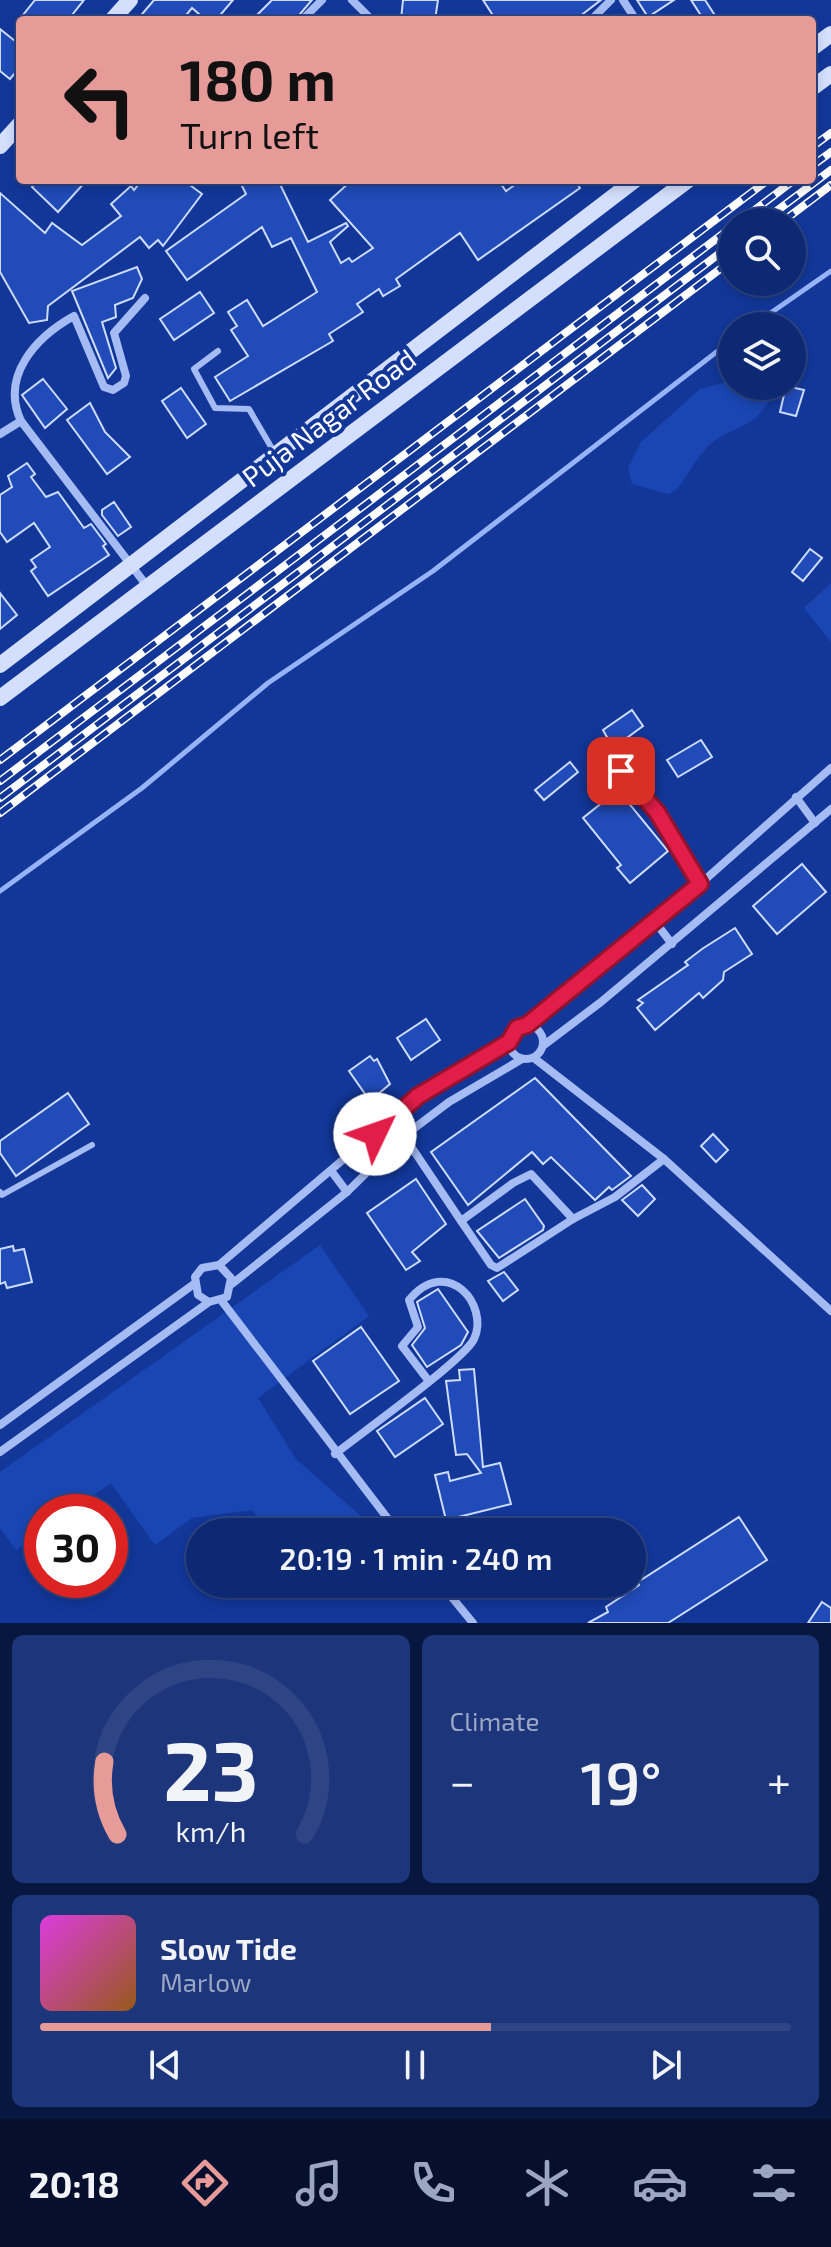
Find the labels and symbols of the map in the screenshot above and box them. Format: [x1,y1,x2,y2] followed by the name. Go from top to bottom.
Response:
[235,341,422,493] street label: Puja Nagar Road
[587,737,655,805] pin
[333,1092,417,1176] position arrow
[24,1494,128,1598] speed limit sign: 30

